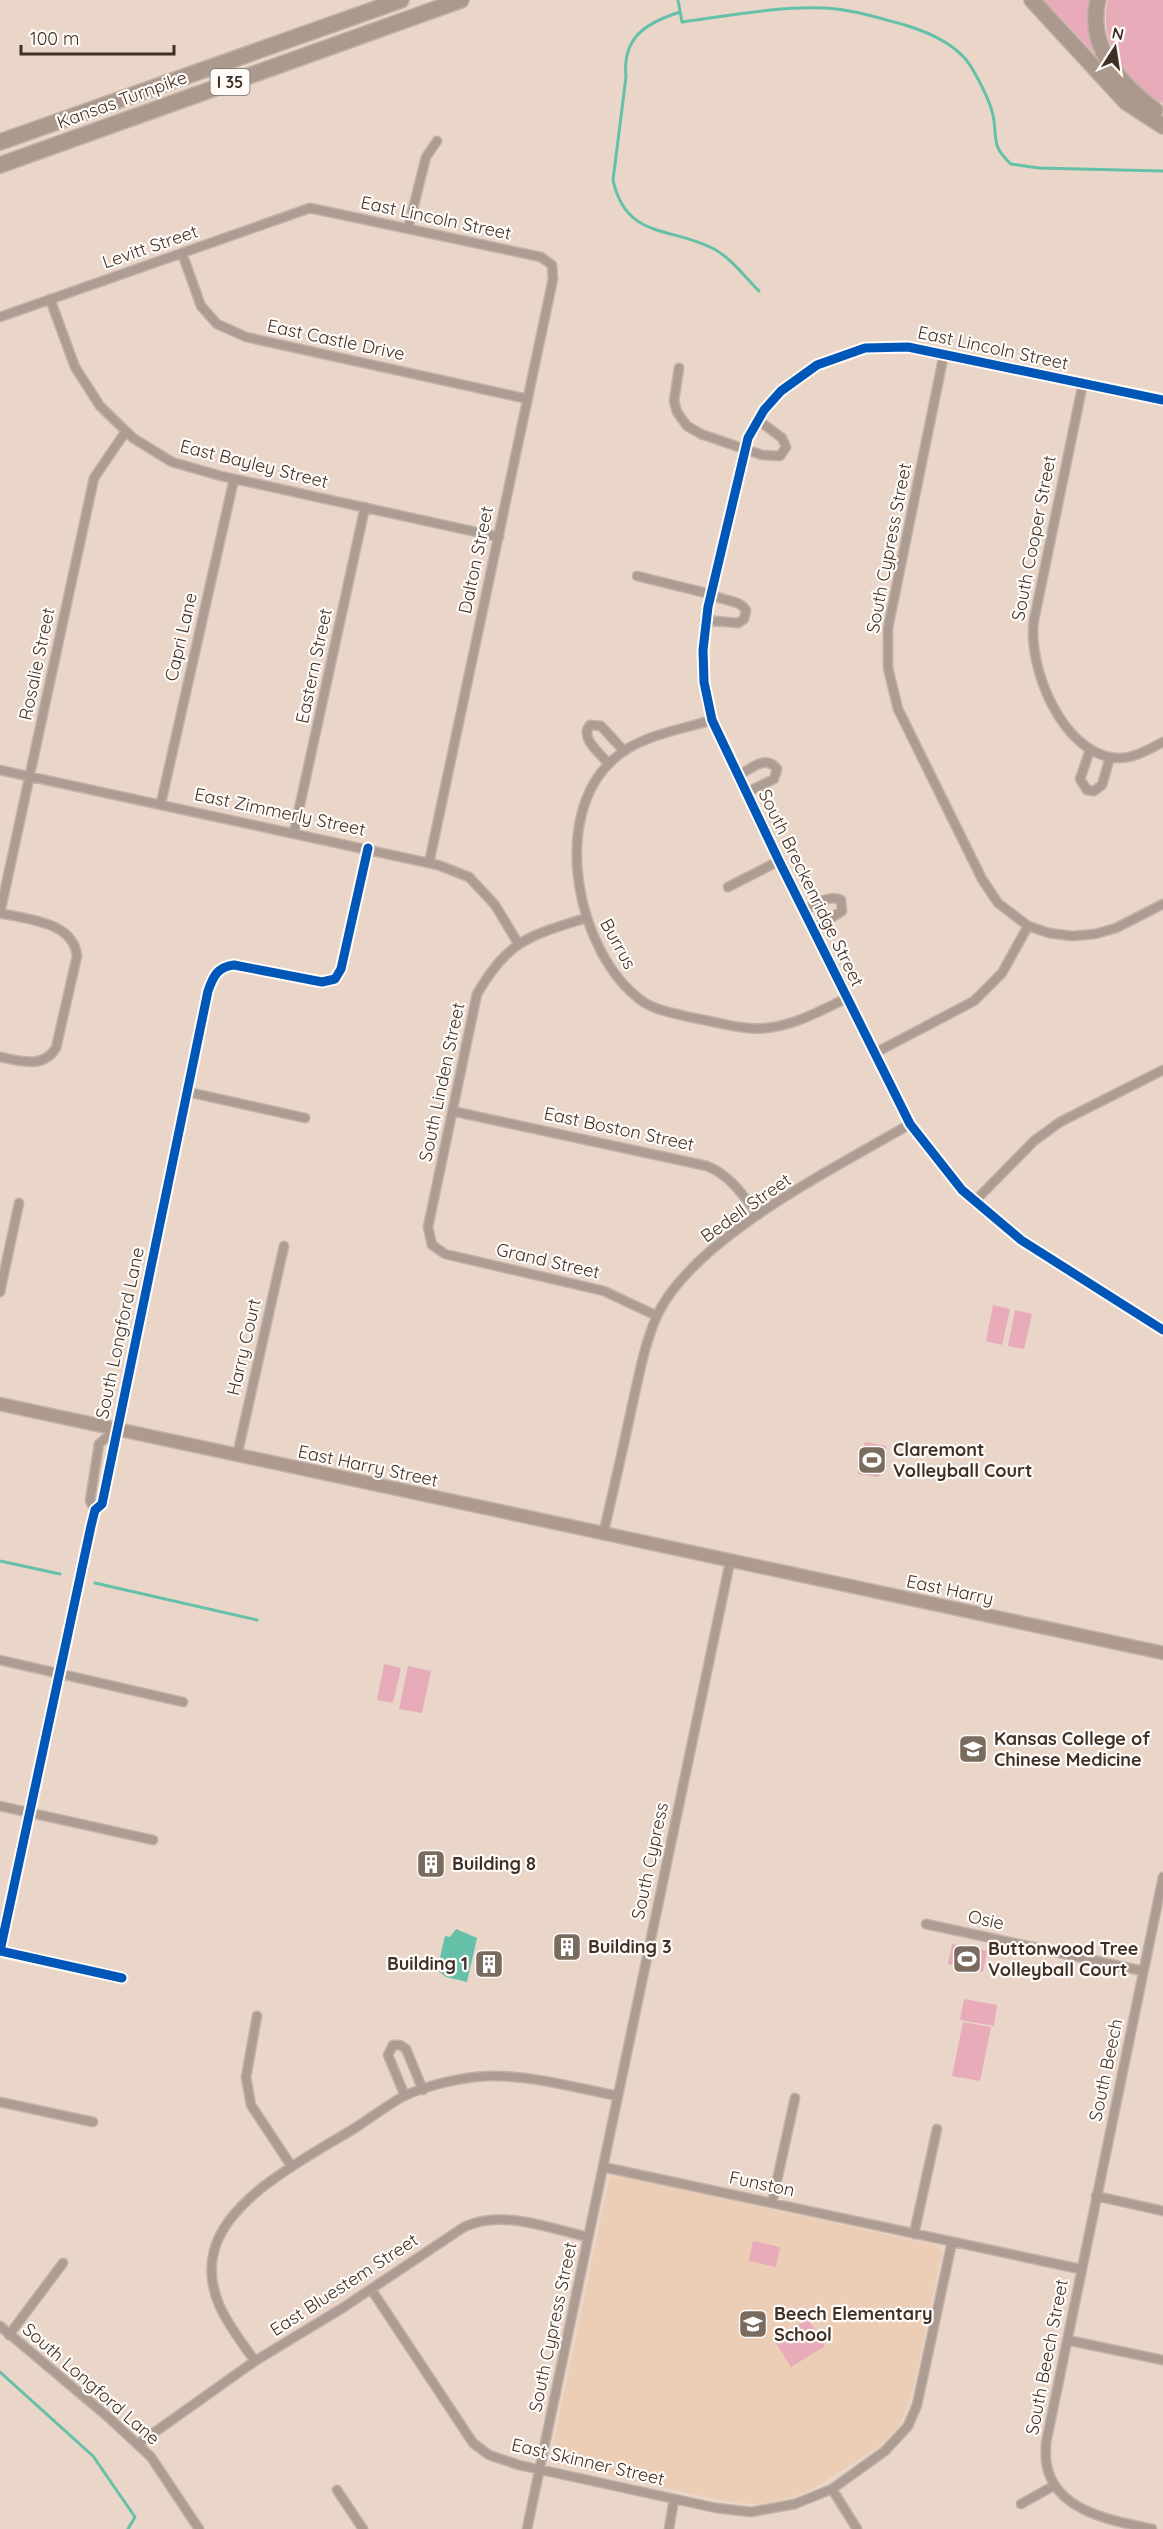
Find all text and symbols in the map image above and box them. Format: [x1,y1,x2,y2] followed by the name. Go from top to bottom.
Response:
[21,18,174,56] scale bar
[1085,18,1145,78] north arrow
[1110,22,1126,44] text: N
[30,27,79,50] text: 100 m
[54,65,190,134] street label: Kansas Turnpike
[210,69,250,95] road number: I 35
[359,190,513,245] street label: East Lincoln Street
[99,219,201,274] street label: Levitt Street
[265,314,407,365] street label: East Castle Drive
[916,320,1070,375] street label: East Lincoln Street
[178,434,331,493] street label: East Bayley Street
[1006,453,1061,623] street label: South Cooper Street
[861,461,916,635] street label: South Cypress Street
[453,504,498,616] street label: Dalton Street
[159,590,202,683] street label: Capri Lane
[13,605,60,722] street label: Rosalie Street
[290,606,337,726] street label: Eastern Street
[193,782,368,841] street label: East Zimmerly Street
[754,785,869,990] street label: South Breckenridge Street
[595,914,642,973] street label: Burrus
[413,1000,470,1163] street label: South Linden Street
[542,1101,696,1156] street label: East Boston Street
[696,1168,795,1247] street label: Bedell Street
[494,1237,602,1284] street label: Grand Street
[90,1245,149,1421] street label: South Longford Lane
[221,1296,266,1398] street label: Harry Court
[893,1438,1032,1482] place label: Claremont Volleyball Court
[296,1439,440,1492] street label: East Harry Street
[856,1444,888,1476] sports icon: Claremont Volleyball Court
[904,1569,996,1610] street label: East Harry
[994,1727,1150,1771] place label: Kansas College of Chinese Medicine
[957,1733,989,1765] school or university icon: Kansas College of Chinese Medicine
[626,1800,673,1921] street label: South Cypress
[415,1848,447,1880] building icon: Building 8
[452,1852,536,1875] place label: Building 8
[966,1904,1006,1935] street label: Osie
[551,1931,583,1963] building icon: Building 3
[588,1935,672,1958] place label: Building 3
[988,1937,1138,1981] place label: Buttonwood Tree Volleyball Court
[951,1943,983,1975] sports icon: Buttonwood Tree Volleyball Court
[473,1948,505,1980] building icon: Building 1
[387,1952,468,1975] place label: Building 1
[1083,2017,1128,2123] street label: South Beech
[727,2165,797,2202] street label: Funston
[265,2228,422,2341] street label: East Bluestem Street
[523,2240,582,2414] street label: South Cypress Street
[1020,2277,1073,2437] street label: South Beech Street
[774,2302,933,2346] place label: Beech Elementary School
[737,2308,769,2340] school or university icon: Beech Elementary School
[18,2318,165,2450] street label: South Longford Lane
[509,2433,667,2490] street label: East Skinner Street

